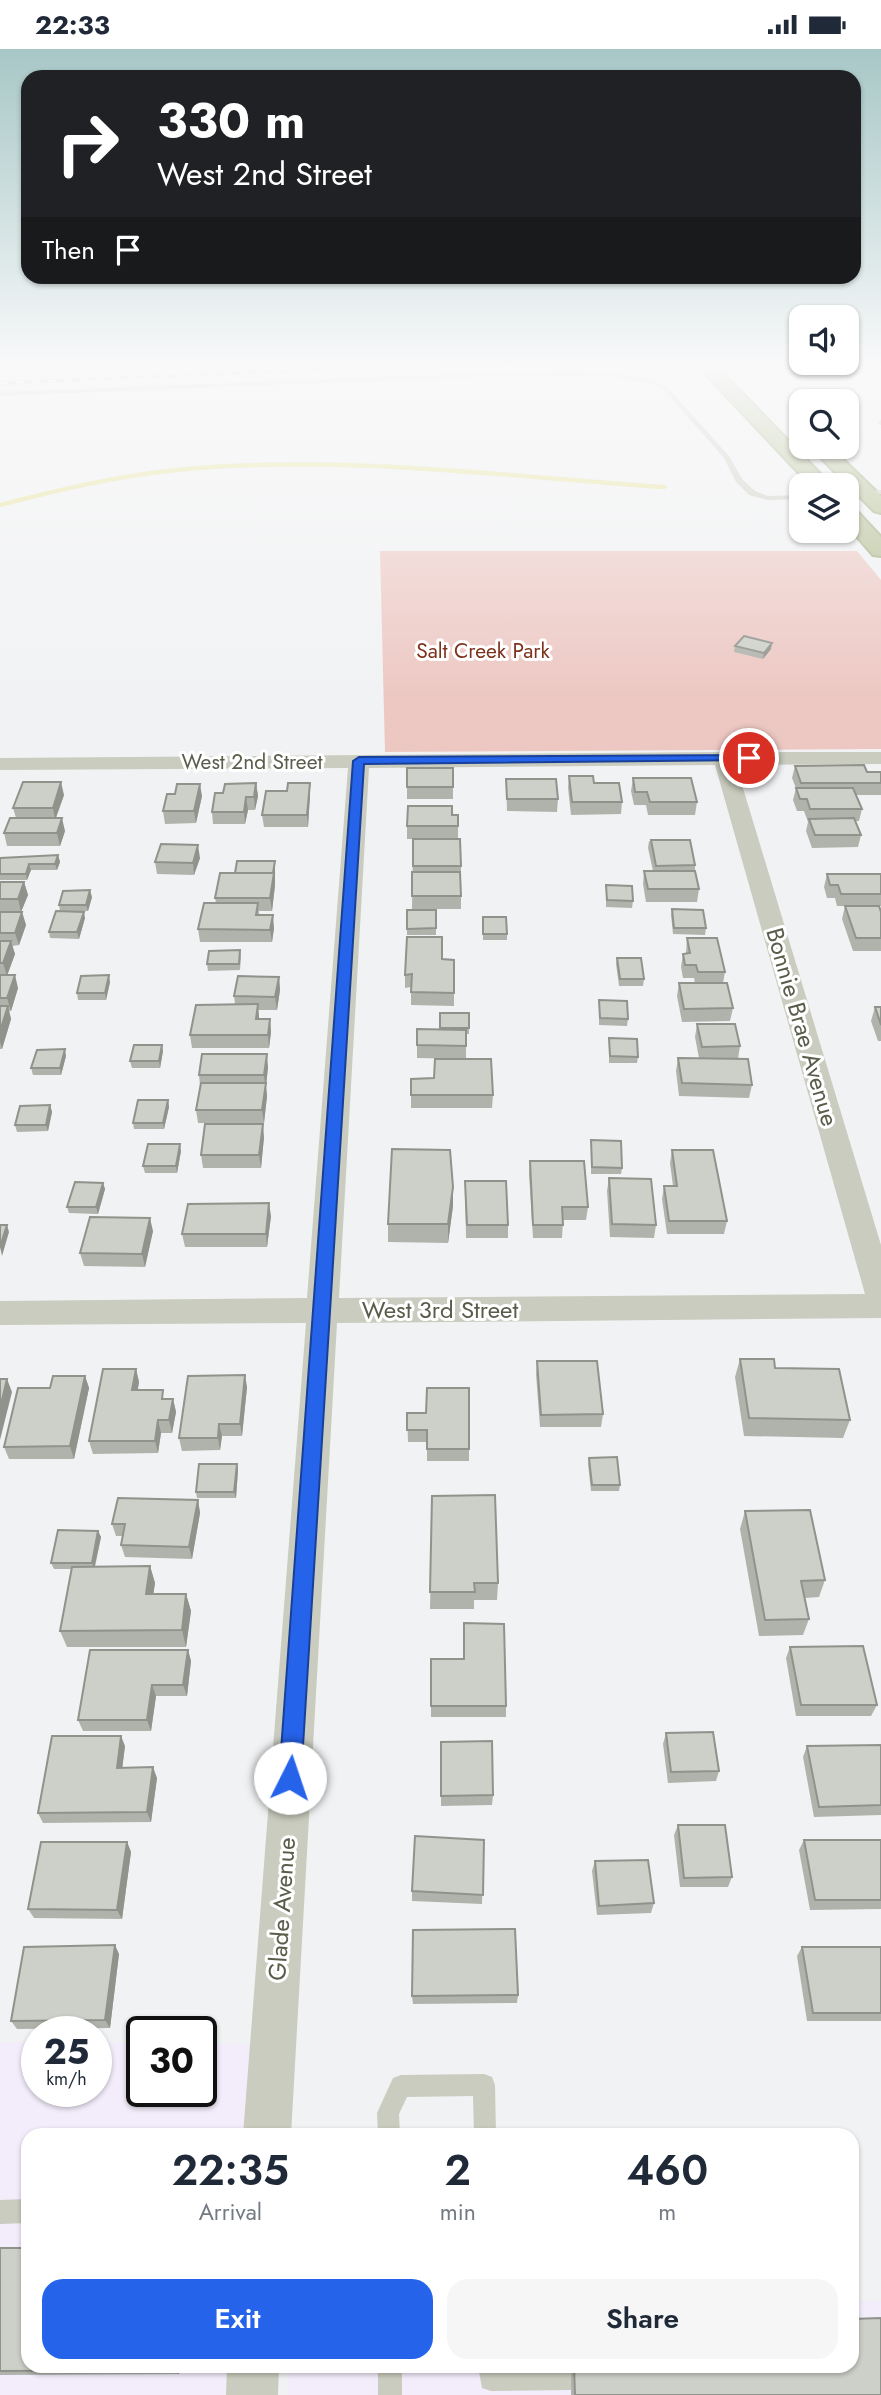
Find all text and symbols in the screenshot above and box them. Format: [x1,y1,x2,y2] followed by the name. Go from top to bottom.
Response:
[35,6,110,44] text: 22:33
[157,86,305,156] text: 330 m
[42,98,133,189] icon: right
[157,151,372,197] text: West 2nd Street
[42,231,95,269] text: Then
[109,231,147,269] icon: arrive
[789,305,859,543] map controls
[789,305,859,375] button: sound
[789,389,859,459] button: search
[789,473,859,543] button: layers
[416,636,551,666] park label: Salt Creek Park
[719,728,779,788] pin
[730,739,768,777] icon: arrive
[181,747,323,777] street label: West 2nd Street
[757,924,848,1130] street label: Bonnie Brae Avenue
[362,1292,518,1327] street label: West 3rd Street
[253,1741,327,1815] position arrow
[259,1836,304,1982] street label: Glade Avenue
[126,2016,217,2107] speed limit sign: 30
[44,2027,89,2077] text: 25
[46,2066,87,2092] text: km/h
[172,2140,289,2201] text: 22:35
[445,2140,471,2201] text: 2
[626,2140,708,2201] text: 460
[199,2195,262,2229] text: Arrival
[440,2195,476,2229] text: min
[658,2195,676,2229] text: m
[42,2279,433,2359] button: Exit
[447,2279,838,2359] button: Share

